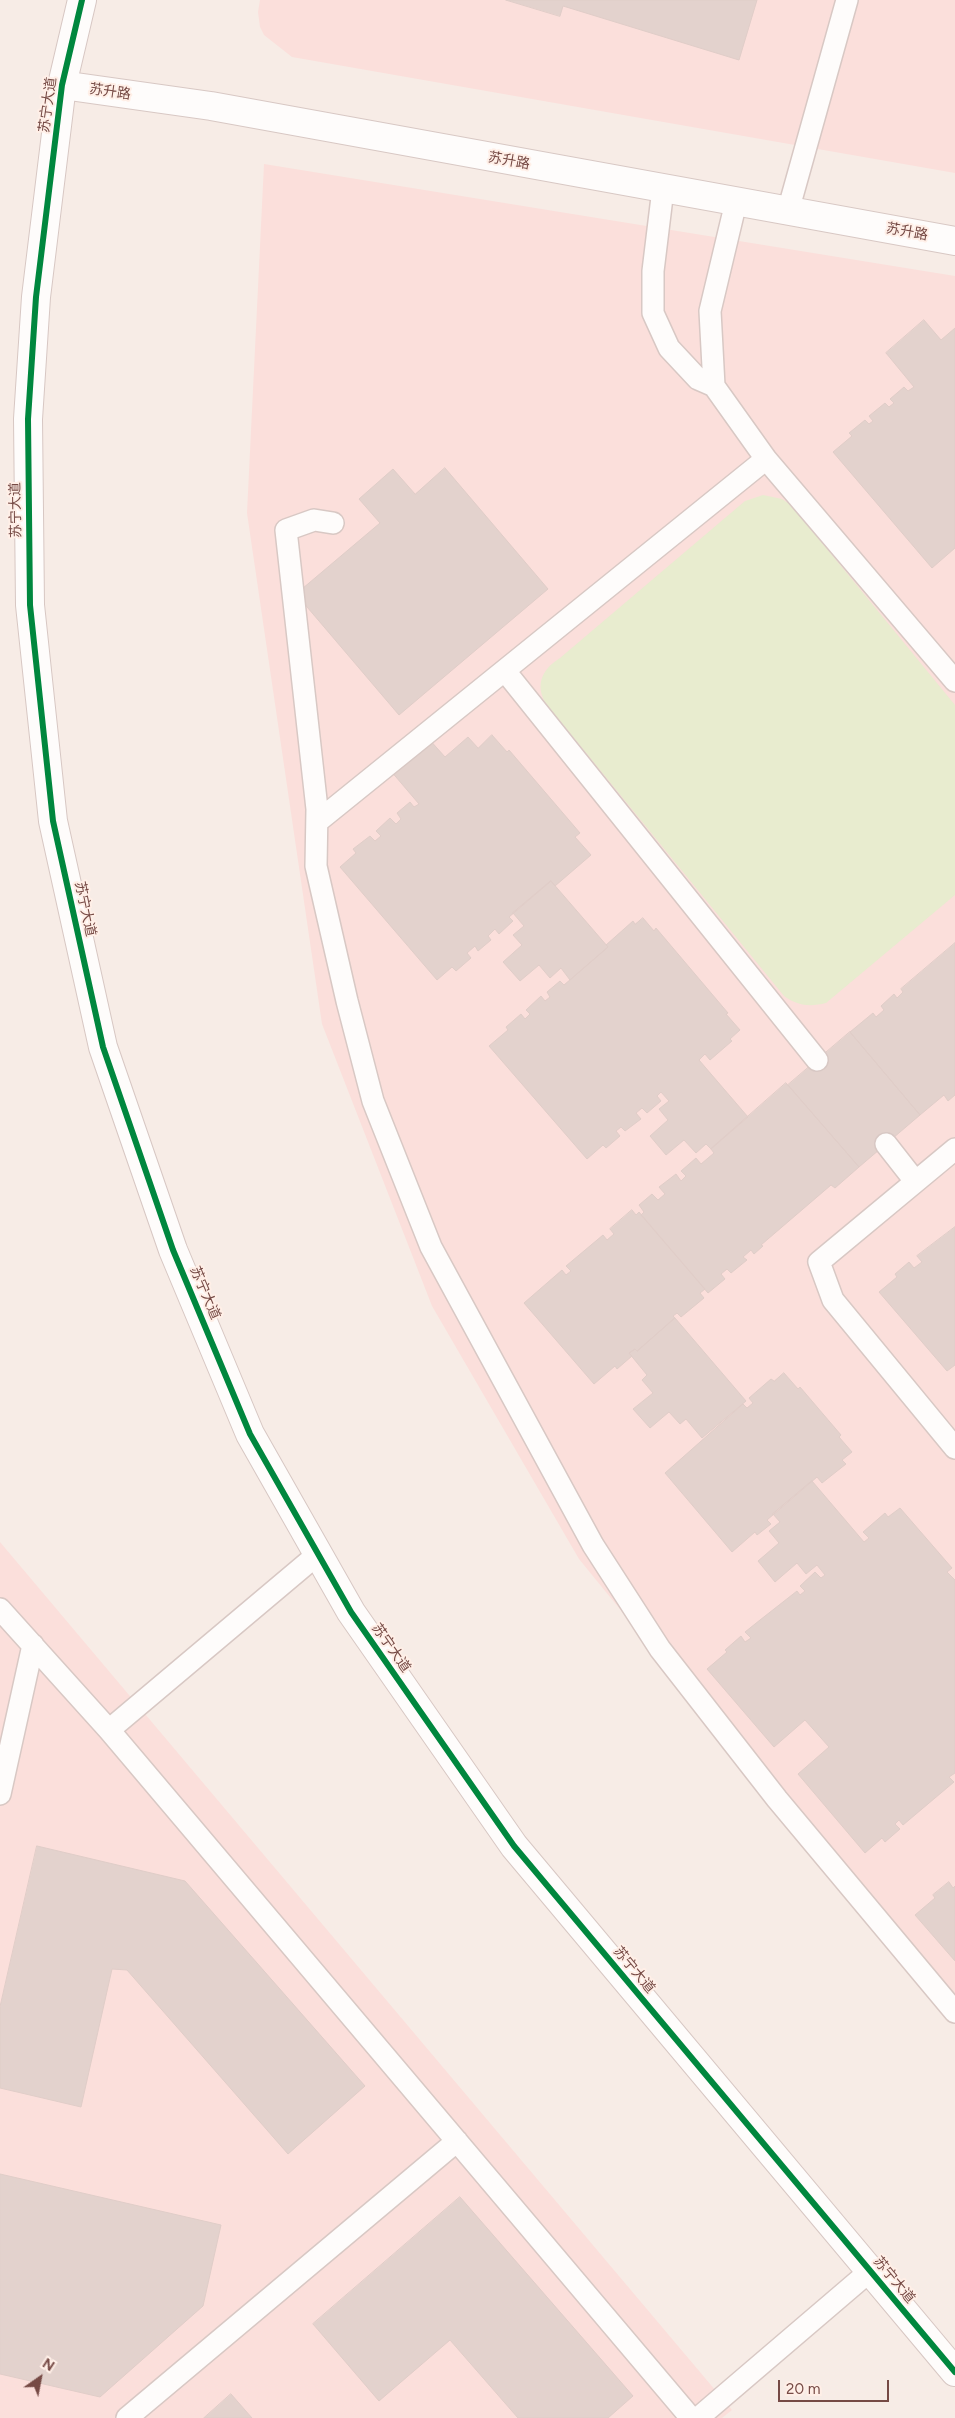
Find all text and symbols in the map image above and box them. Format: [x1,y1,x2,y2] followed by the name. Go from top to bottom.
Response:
[36,76,60,134] street label: 苏宁大道
[88,81,132,103] street label: 苏升路
[487,149,531,173] street label: 苏升路
[885,220,929,244] street label: 苏升路
[7,482,25,538] street label: 苏宁大道
[71,880,99,938] street label: 苏宁大道
[186,1264,224,1322] street label: 苏宁大道
[368,1620,414,1676] street label: 苏宁大道
[610,1943,658,1997] street label: 苏宁大道
[870,2253,918,2307] street label: 苏宁大道
[15,2353,65,2403] north arrow
[39,2355,58,2375] text: N
[780,2370,891,2402] scale bar
[786,2380,820,2398] text: 20 m

